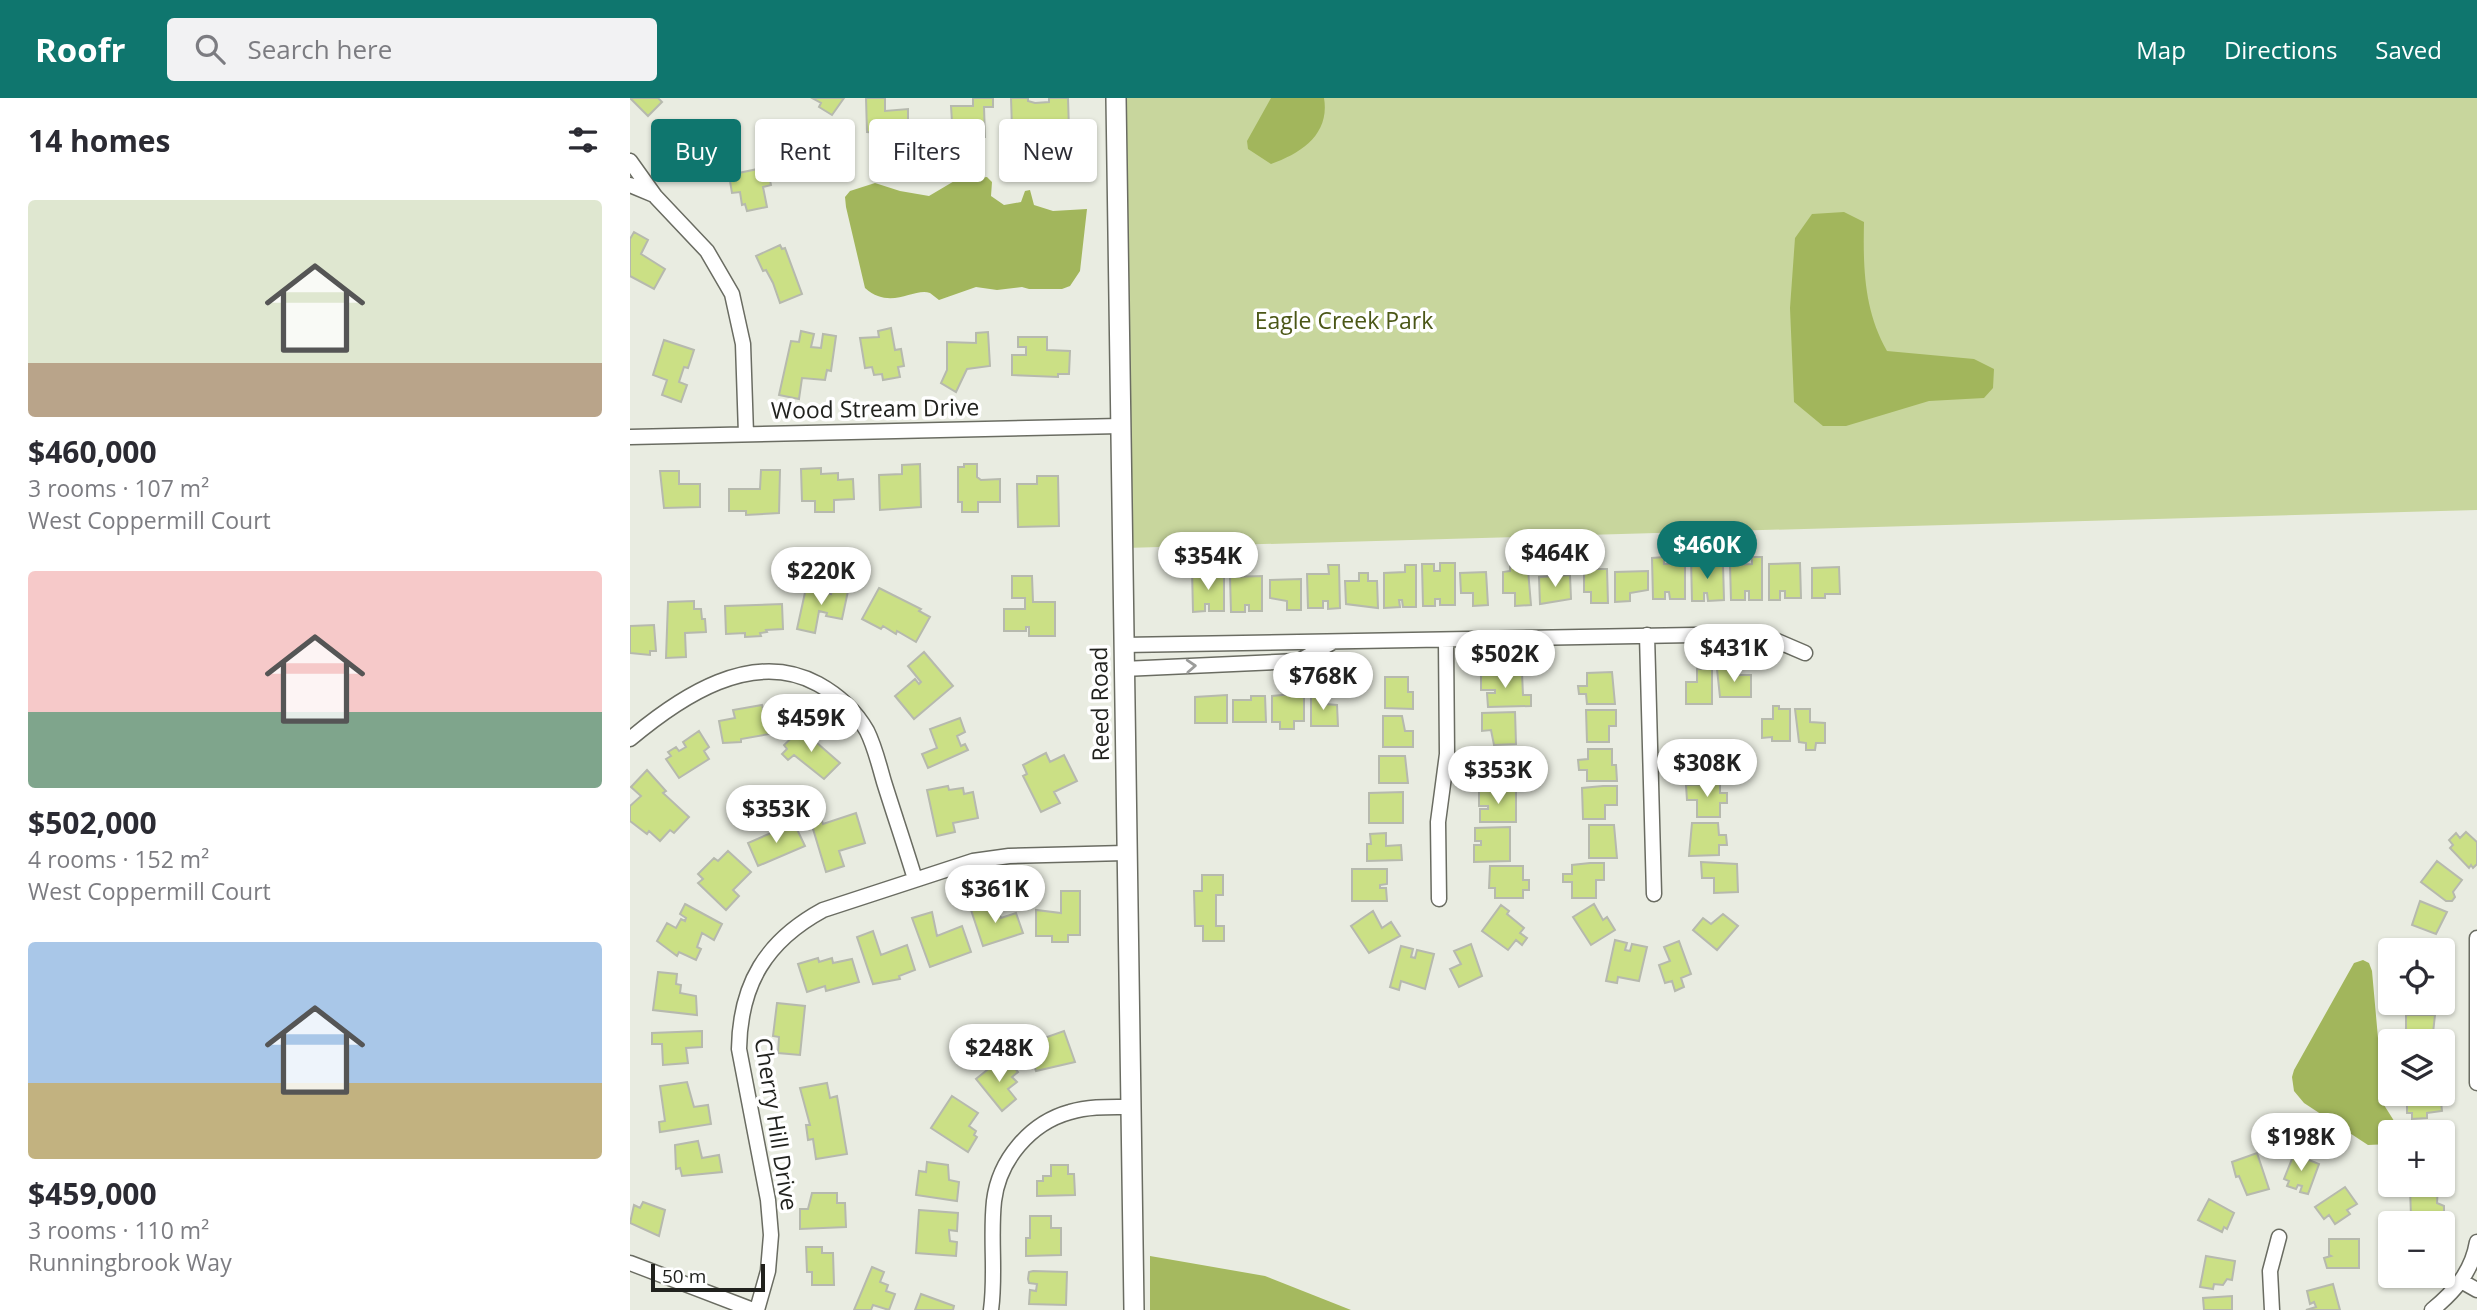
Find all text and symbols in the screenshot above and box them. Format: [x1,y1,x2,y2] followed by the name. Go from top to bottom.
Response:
[167,18,657,81] search box
[35,27,125,72] text: Roofr
[191,30,229,68] icon: search
[247,31,392,67] text: Search here
[2136,33,2186,66] text: Map
[2224,33,2337,66] text: Directions
[2375,33,2442,66] text: Saved
[651,119,741,182] chip: Buy
[755,119,855,182] chip: Rent
[869,119,985,182] chip: Filters
[999,119,1097,182] chip: New
[28,120,171,161] text: 14 homes
[564,121,602,159] icon: filters
[252,245,378,371] icon: home
[1255,304,1433,336] park label: Eagle Creek Park
[771,390,979,426] street label: Wood Stream Drive
[28,431,157,472] text: $460,000
[28,472,209,504] text: 3 rooms · 107 m²
[28,504,271,536] text: West Coppermill Court
[1658,522,1756,581] pin: $460K
[1673,528,1741,560] text: $460K
[1506,530,1604,589] pin: $464K
[1159,532,1257,592] pin: $354K
[1521,536,1589,568] text: $464K
[1174,539,1242,571] text: $354K
[772,547,870,607] pin: $220K
[787,554,855,586] text: $220K
[252,616,378,742] icon: home
[1685,624,1783,684] pin: $431K
[1456,630,1554,690] pin: $502K
[1700,631,1768,663] text: $431K
[1471,637,1539,669] text: $502K
[1082,646,1116,762] street label: Reed Road
[1274,652,1372,712] pin: $768K
[1186,658,1197,673] one-way arrow
[1289,659,1357,691] text: $768K
[762,694,860,754] pin: $459K
[777,701,845,733] text: $459K
[1658,740,1756,799] pin: $308K
[1449,746,1547,806] pin: $353K
[1673,746,1741,778] text: $308K
[1464,753,1532,785] text: $353K
[727,786,825,845] pin: $353K
[742,792,810,824] text: $353K
[28,802,157,843] text: $502,000
[28,843,209,875] text: 4 rooms · 152 m²
[946,866,1044,925] pin: $361K
[961,872,1029,904] text: $361K
[28,875,271,907] text: West Coppermill Court
[2378,938,2455,1288] map controls
[2378,938,2455,1015] button: locate
[252,987,378,1113] icon: home
[950,1024,1048,1084] pin: $248K
[2378,1029,2455,1106] button: layers
[965,1031,1033,1063] text: $248K
[748,1035,806,1213] street label: Cherry Hill Drive
[2252,1114,2350,1173] pin: $198K
[2267,1120,2335,1152] text: $198K
[2378,1120,2455,1197] button: +
[28,1173,157,1214] text: $459,000
[2378,1211,2455,1288] button: −
[28,1214,209,1246] text: 3 rooms · 110 m²
[28,1246,232,1278] text: Runningbrook Way
[651,1261,765,1293] scale bar
[662,1263,706,1289] text: 50 m

